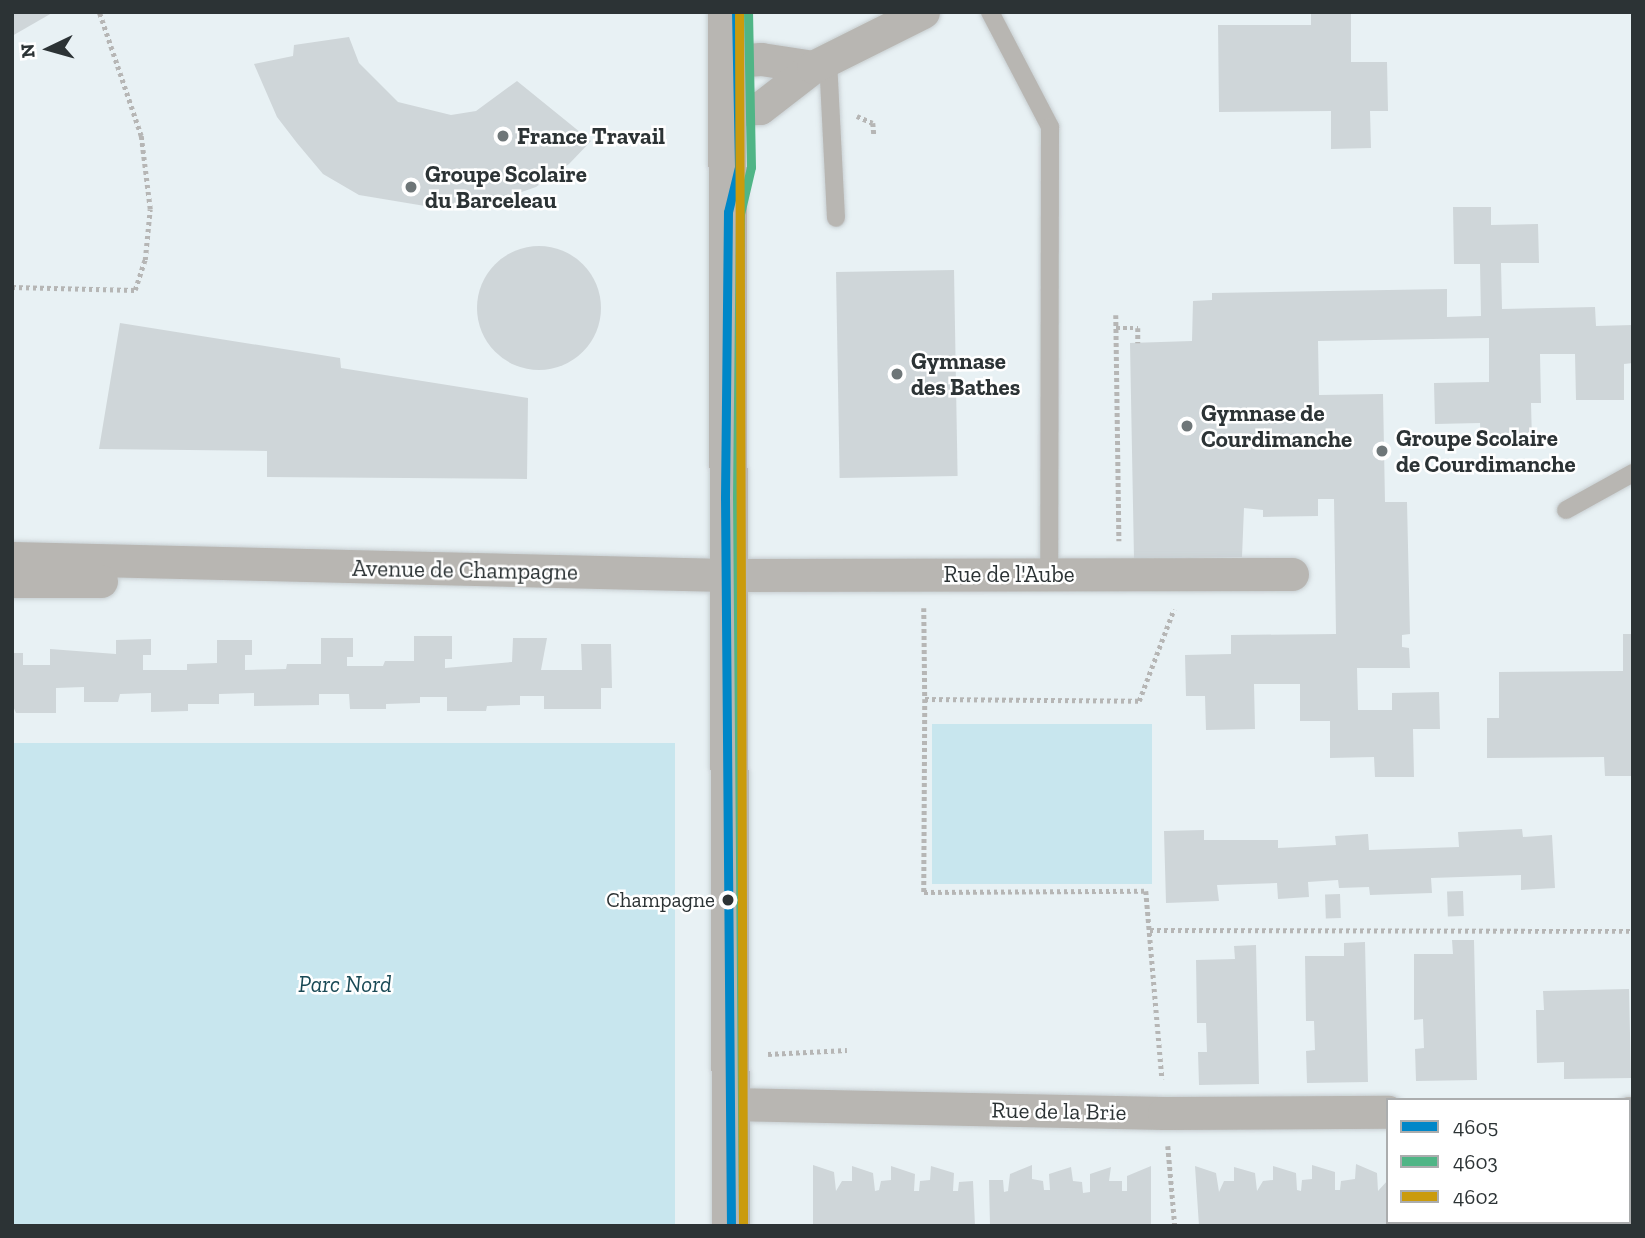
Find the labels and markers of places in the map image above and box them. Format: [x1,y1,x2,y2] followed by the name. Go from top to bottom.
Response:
[517,122,665,150] place label: France Travail
[495,128,511,144] marker: France Travail
[425,160,587,214] place label: Groupe Scolaire du Barceleau
[403,179,419,195] marker: Groupe Scolaire du Barceleau
[911,347,1020,401] place label: Gymnase des Bathes
[889,366,905,382] marker: Gymnase des Bathes
[1201,399,1352,453] place label: Gymnase de Courdimanche
[1179,418,1195,434] marker: Gymnase de Courdimanche
[1396,424,1576,478] place label: Groupe Scolaire de Courdimanche
[1374,443,1390,459] marker: Groupe Scolaire de Courdimanche
[606,887,715,913] place label: Champagne
[721,893,735,907] marker: Champagne

